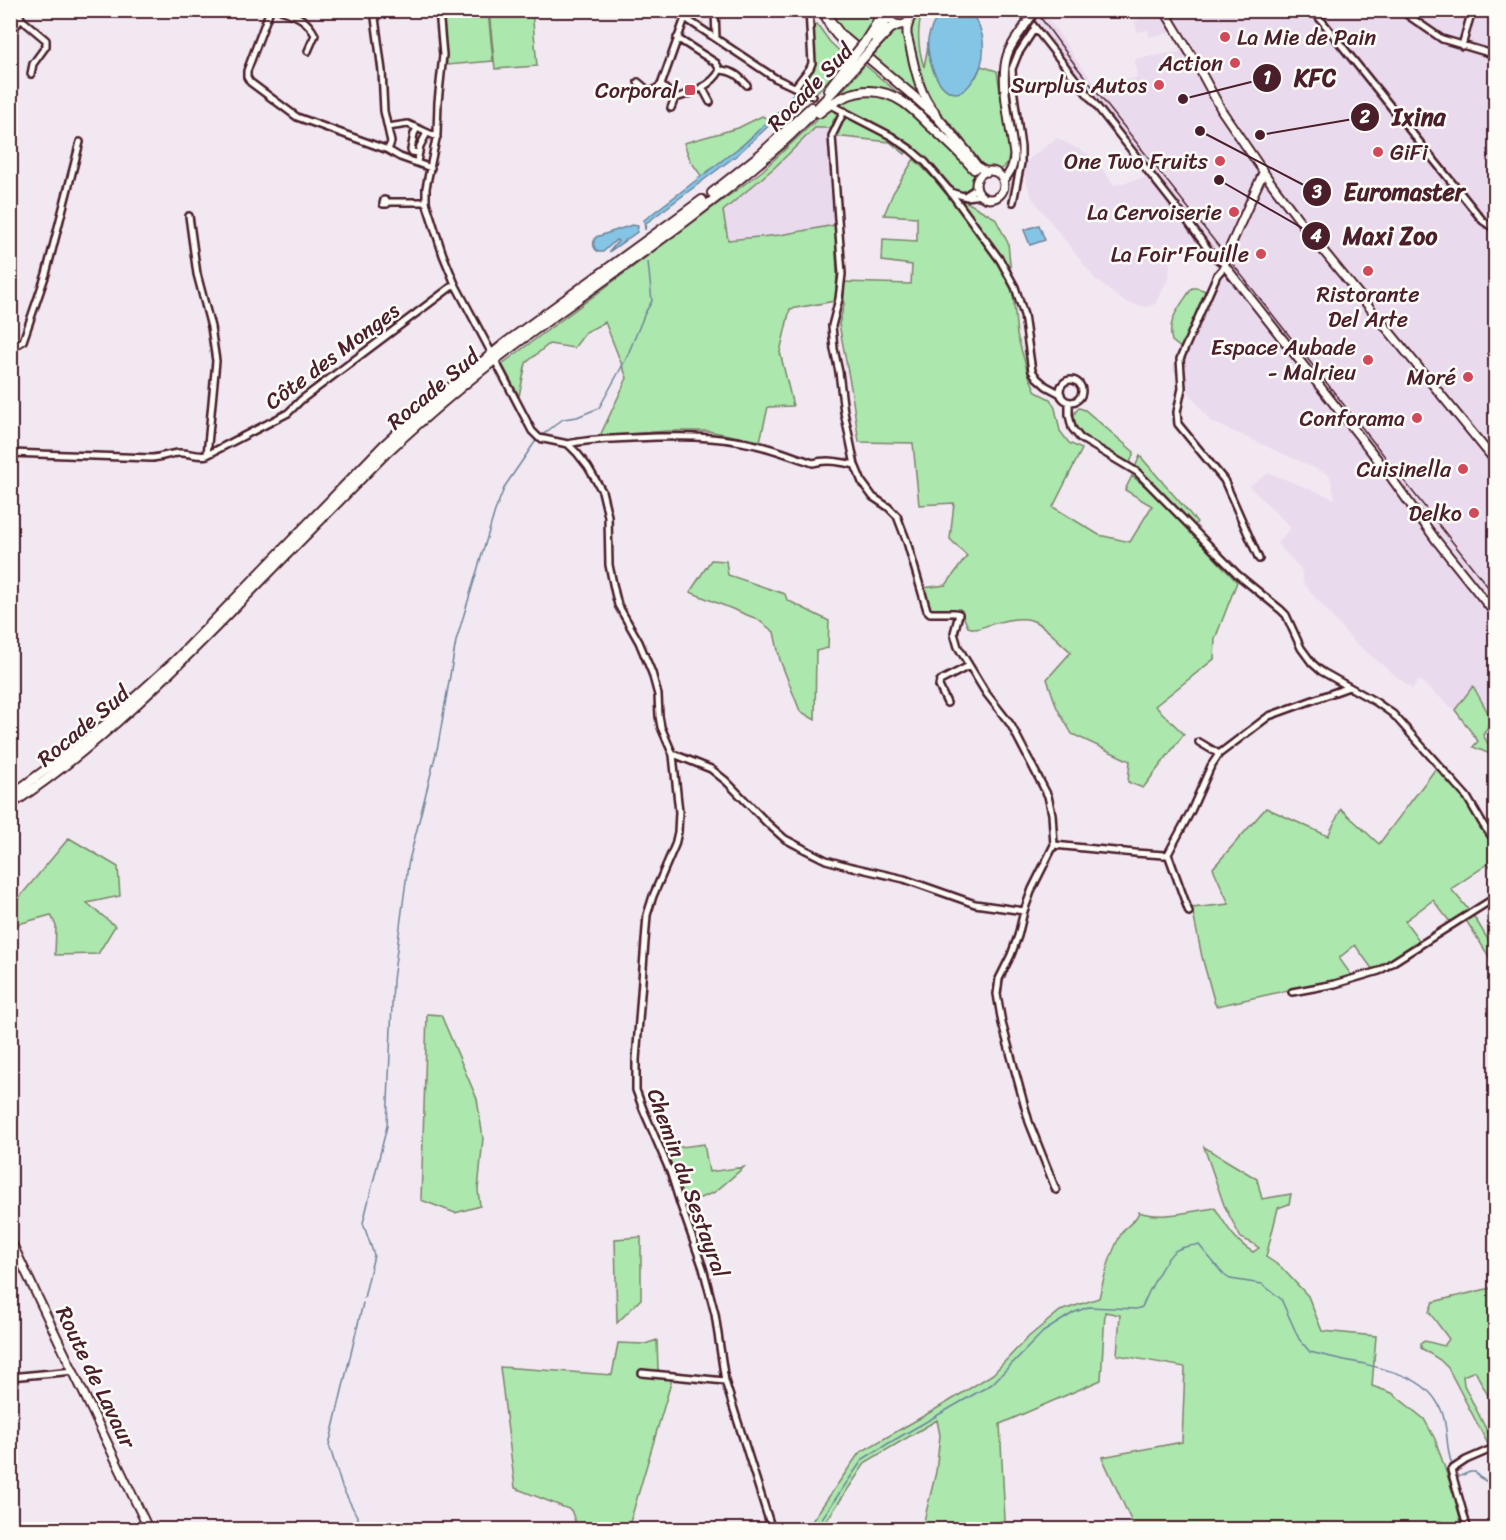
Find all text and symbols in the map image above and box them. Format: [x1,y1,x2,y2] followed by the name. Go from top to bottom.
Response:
[1237,18,1376,57] place label: La Mie de Pain
[1218,30,1232,44] marker: La Mie de Pain
[757,32,864,141] street label: Rocade Sud
[1158,44,1223,83] place label: Action
[1228,56,1242,70] marker: Action
[1252,57,1348,99] callout: KFC
[1293,57,1337,99] text: KFC
[1263,62,1271,94] text: 1
[1011,66,1147,105] place label: Surplus Autos
[595,71,679,110] place label: Corporal
[1152,78,1166,92] marker: Surplus Autos
[683,83,697,97] marker: Corporal
[1350,96,1458,138] callout: Ixina
[1390,96,1447,138] text: Ixina
[1359,101,1371,133] text: 2
[1390,133,1429,172] place label: GiFi
[1064,142,1209,181] place label: One Two Fruits
[1371,145,1385,159] marker: GiFi
[1213,154,1227,168] marker: One Two Fruits
[1302,171,1477,213] callout: Euromaster
[1343,171,1467,213] text: Euromaster
[1311,176,1322,208] text: 3
[1087,193,1222,232] place label: La Cervoiserie
[1227,205,1241,219] marker: La Cervoiserie
[1301,215,1449,257] callout: Maxi Zoo
[1342,215,1438,257] text: Maxi Zoo
[1309,220,1322,252] text: 4
[1111,235,1249,274] place label: La Foir'Fouille
[1254,247,1268,261] marker: La Foir'Fouille
[1361,264,1375,278] marker: Ristorante Del Arte
[1316,275,1420,339] place label: Ristorante Del Arte
[256,292,408,420] street label: Côte des Monges
[1211,328,1356,392] place label: Espace Aubade - Malrieu
[378,337,489,440] street label: Rocade Sud
[1361,353,1375,367] marker: Espace Aubade - Malrieu
[1407,358,1456,397] place label: Moré
[1461,370,1475,384] marker: Moré
[1300,399,1405,438] place label: Conforama
[1410,411,1424,425] marker: Conforama
[1356,450,1452,489] place label: Cuisinella
[1456,462,1470,476] marker: Cuisinella
[1408,494,1462,533] place label: Delko
[1467,506,1481,520] marker: Delko
[28,674,139,777] street label: Rocade Sud
[636,1083,741,1284] street label: Chemin du Sestayral
[45,1299,148,1457] street label: Route de Lavaur

